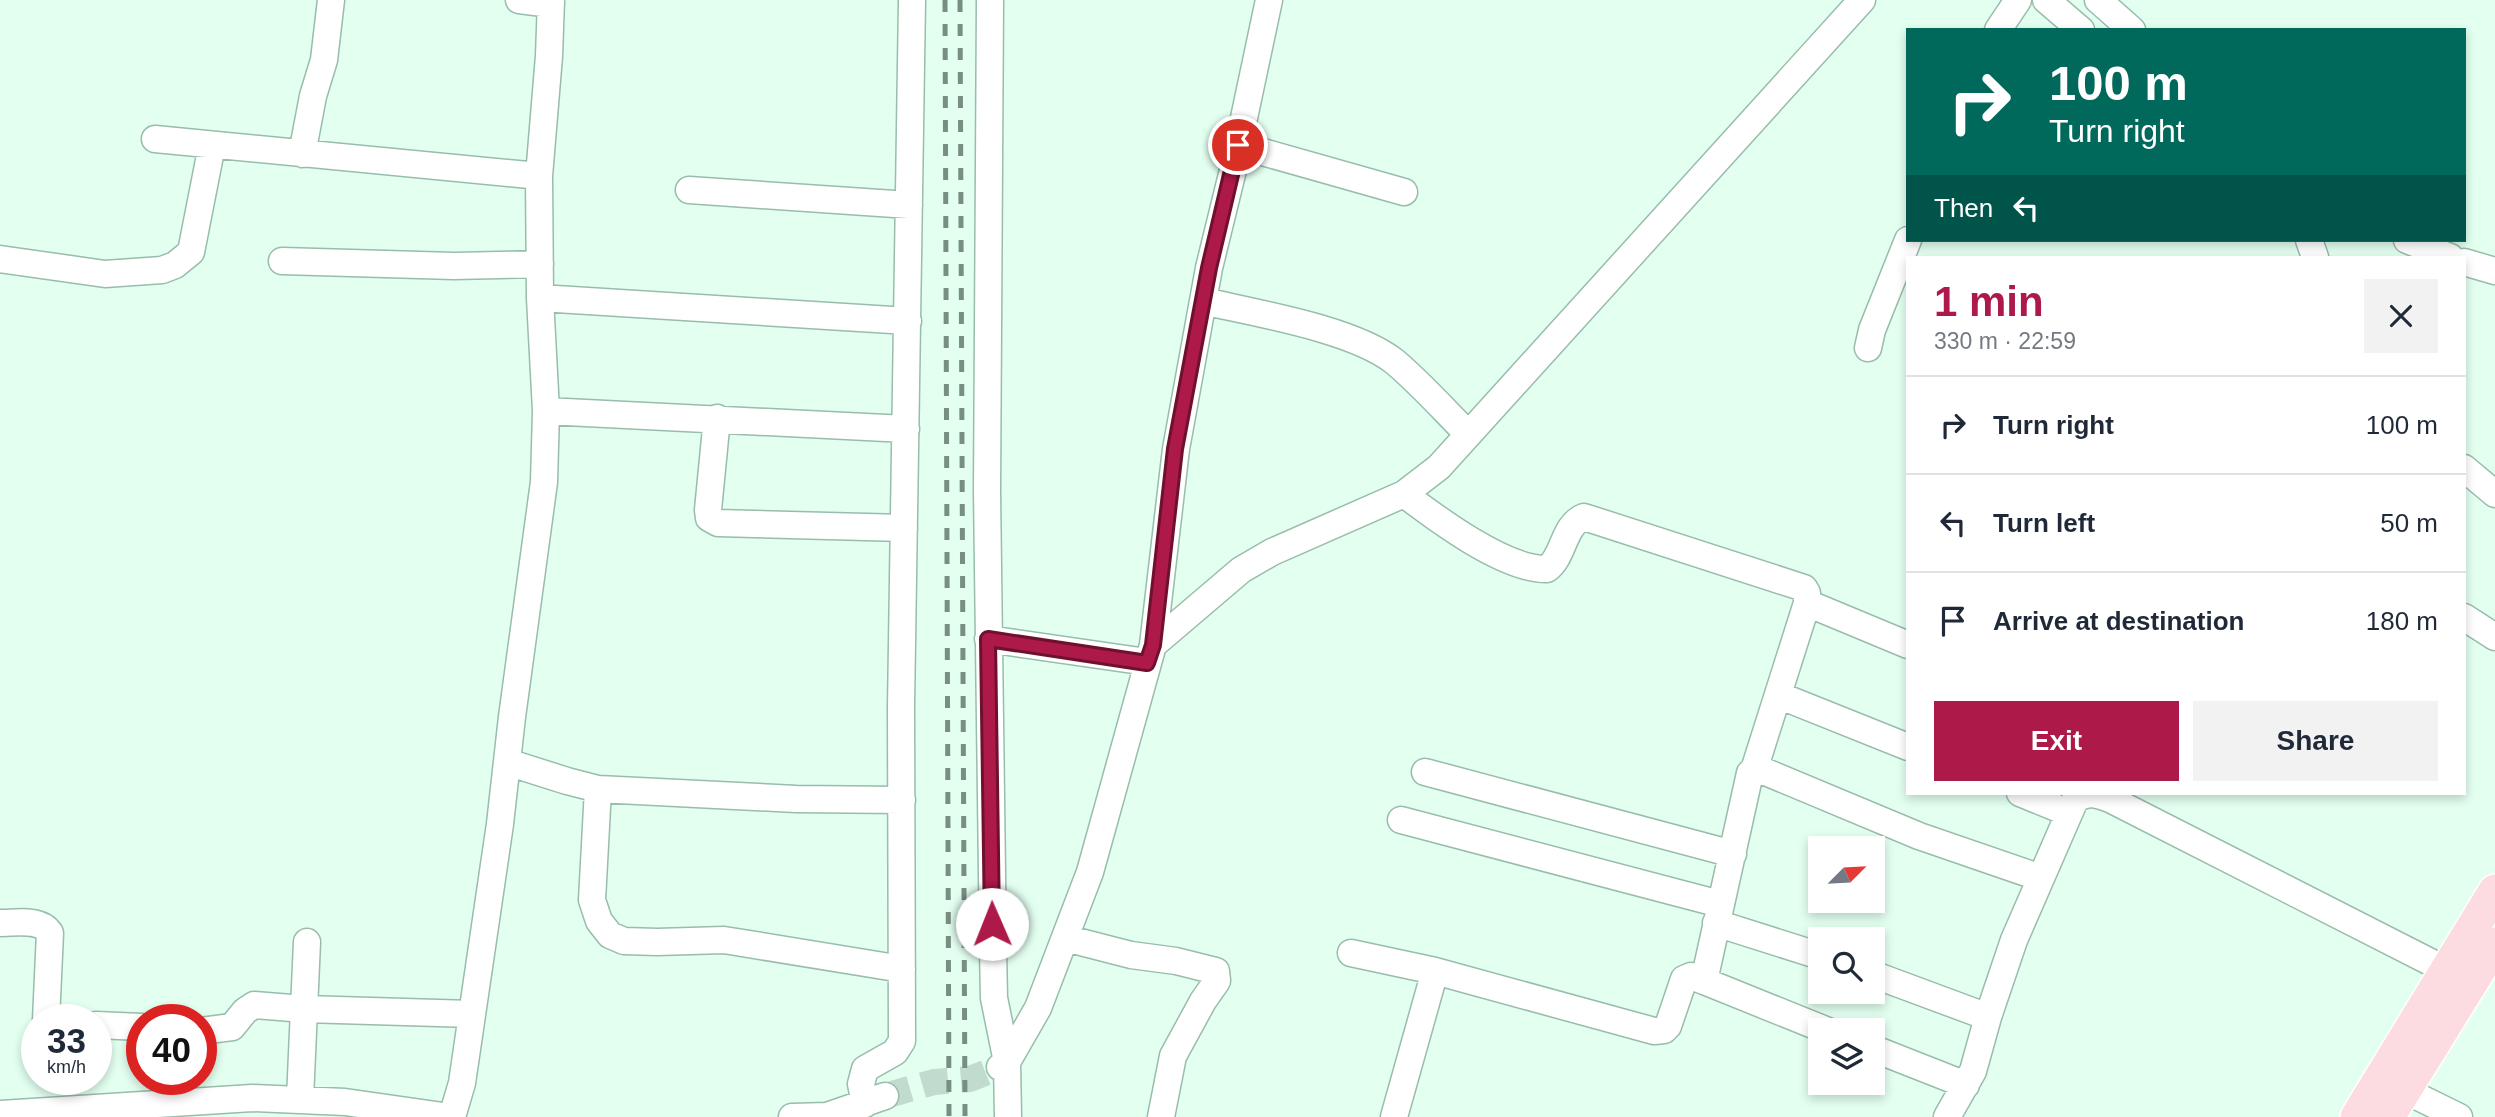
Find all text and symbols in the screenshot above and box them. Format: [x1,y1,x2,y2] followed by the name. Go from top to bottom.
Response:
[1934,56,2025,147] icon: right
[2049,56,2188,110] text: 100 m
[2049,113,2185,149] text: Turn right
[1208,115,1268,175] pin
[1219,126,1257,164] icon: arrive
[2007,189,2045,227] icon: left
[1934,193,1993,223] text: Then
[1934,278,2044,325] text: 1 min
[2364,279,2438,353] button: close
[1934,328,2076,354] text: 330 m · 22:59
[1934,406,1972,444] icon: right
[1993,410,2114,440] text: Turn right
[2366,410,2438,440] text: 100 m
[1934,504,1972,542] icon: left
[1993,508,2095,538] text: Turn left
[2380,508,2438,538] text: 50 m
[1934,602,1972,640] icon: arrive
[1993,606,2244,636] text: Arrive at destination
[2366,606,2438,636] text: 180 m
[1934,701,2179,781] button: Exit
[2193,701,2438,781] button: Share
[1808,836,1885,914] north arrow
[1808,836,1885,1095] map controls
[955,887,1029,961] position arrow
[1808,927,1885,1004] button: search
[126,1004,217,1095] speed limit sign: 40
[1808,1018,1885,1095] button: layers
[47,1021,86,1060] text: 33
[47,1057,86,1077] text: km/h

